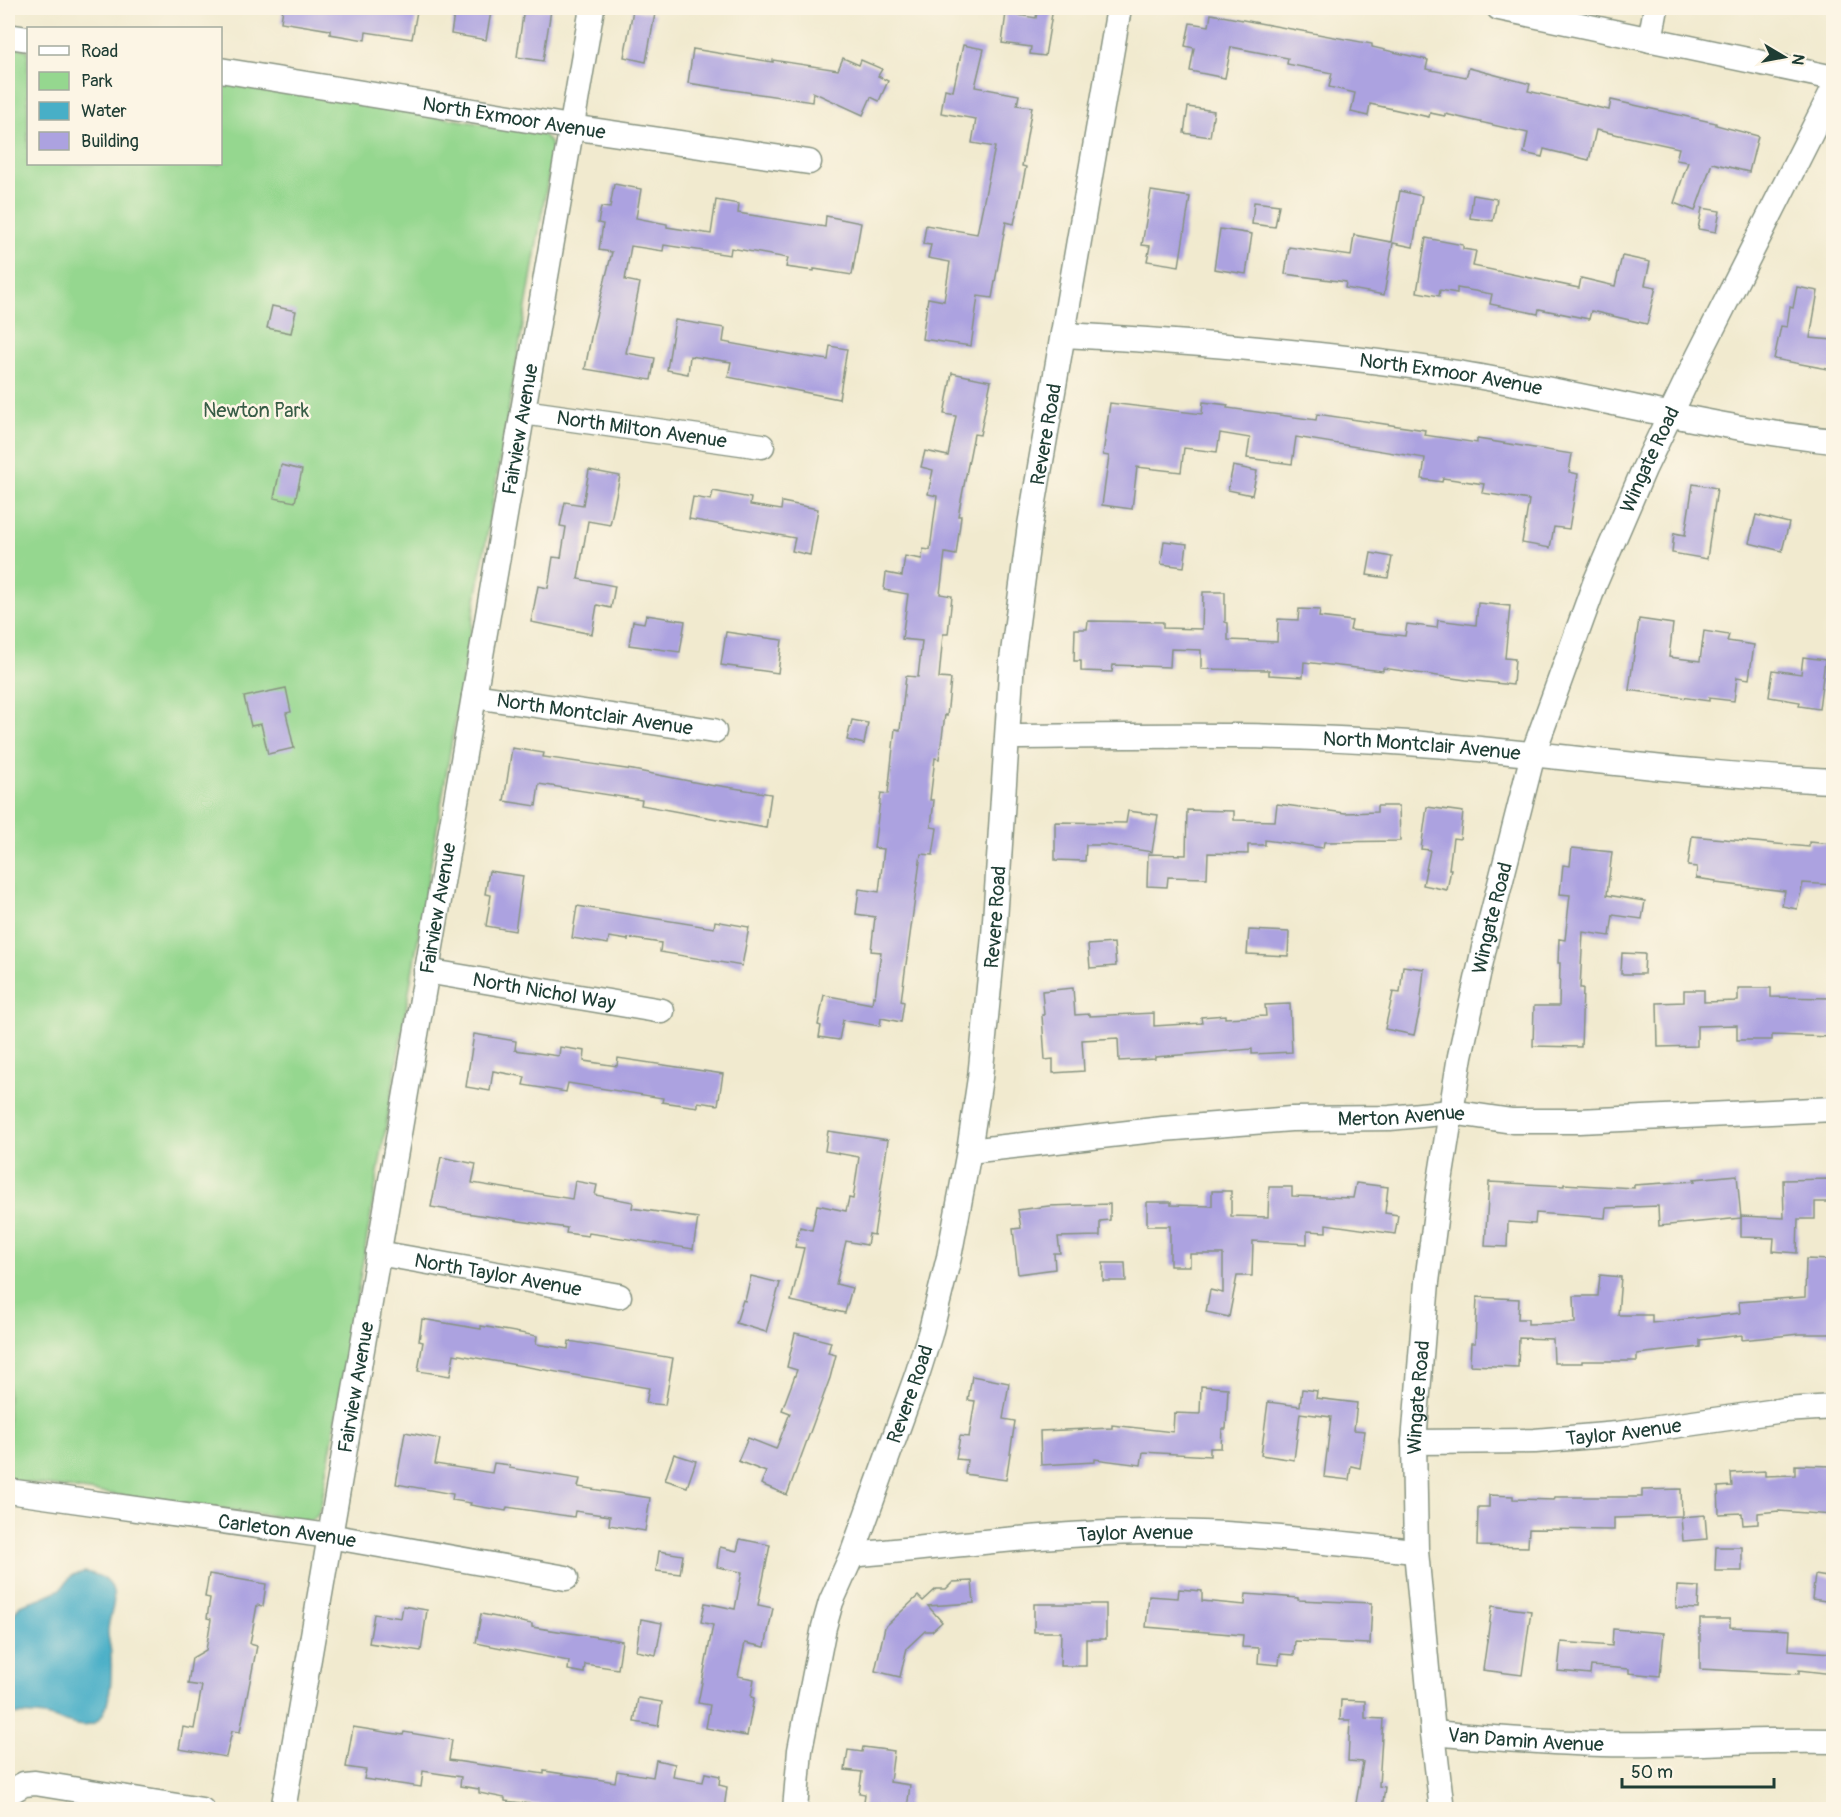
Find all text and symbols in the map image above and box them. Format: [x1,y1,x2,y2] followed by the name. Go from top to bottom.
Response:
[27,27,222,165] legend
[1754,27,1814,87] north arrow
[81,40,118,63] text: Road
[1787,52,1809,67] text: N
[81,70,113,93] text: Park
[421,91,607,144] street label: North Exmoor Avenue
[81,100,127,123] text: Water
[81,130,139,153] text: Building
[1358,347,1545,401] street label: North Exmoor Avenue
[496,362,543,497] street label: Fairview Avenue
[1025,381,1067,487] street label: Revere Road
[203,398,310,423] park label: Newton Park
[1614,402,1685,516] street label: Wingate Road
[555,404,729,453] street label: North Milton Avenue
[495,687,695,740] street label: North Montclair Avenue
[1322,726,1522,765] street label: North Montclair Avenue
[414,841,461,976] street label: Fairview Avenue
[1466,859,1518,976] street label: Wingate Road
[978,865,1011,970] street label: Revere Road
[471,967,618,1016] street label: North Nichol Way
[1338,1099,1466,1131] street label: Merton Avenue
[412,1247,584,1302] street label: North Taylor Avenue
[332,1320,379,1455] street label: Fairview Avenue
[1401,1340,1435,1455] street label: Wingate Road
[881,1342,938,1447] street label: Revere Road
[1565,1412,1683,1451] street label: Taylor Avenue
[217,1508,358,1553] street label: Carleton Avenue
[1076,1519,1194,1547] street label: Taylor Avenue
[1447,1722,1604,1757] street label: Van Damin Avenue
[1622,1751,1774,1789] scale bar
[1631,1761,1673,1784] text: 50 m

